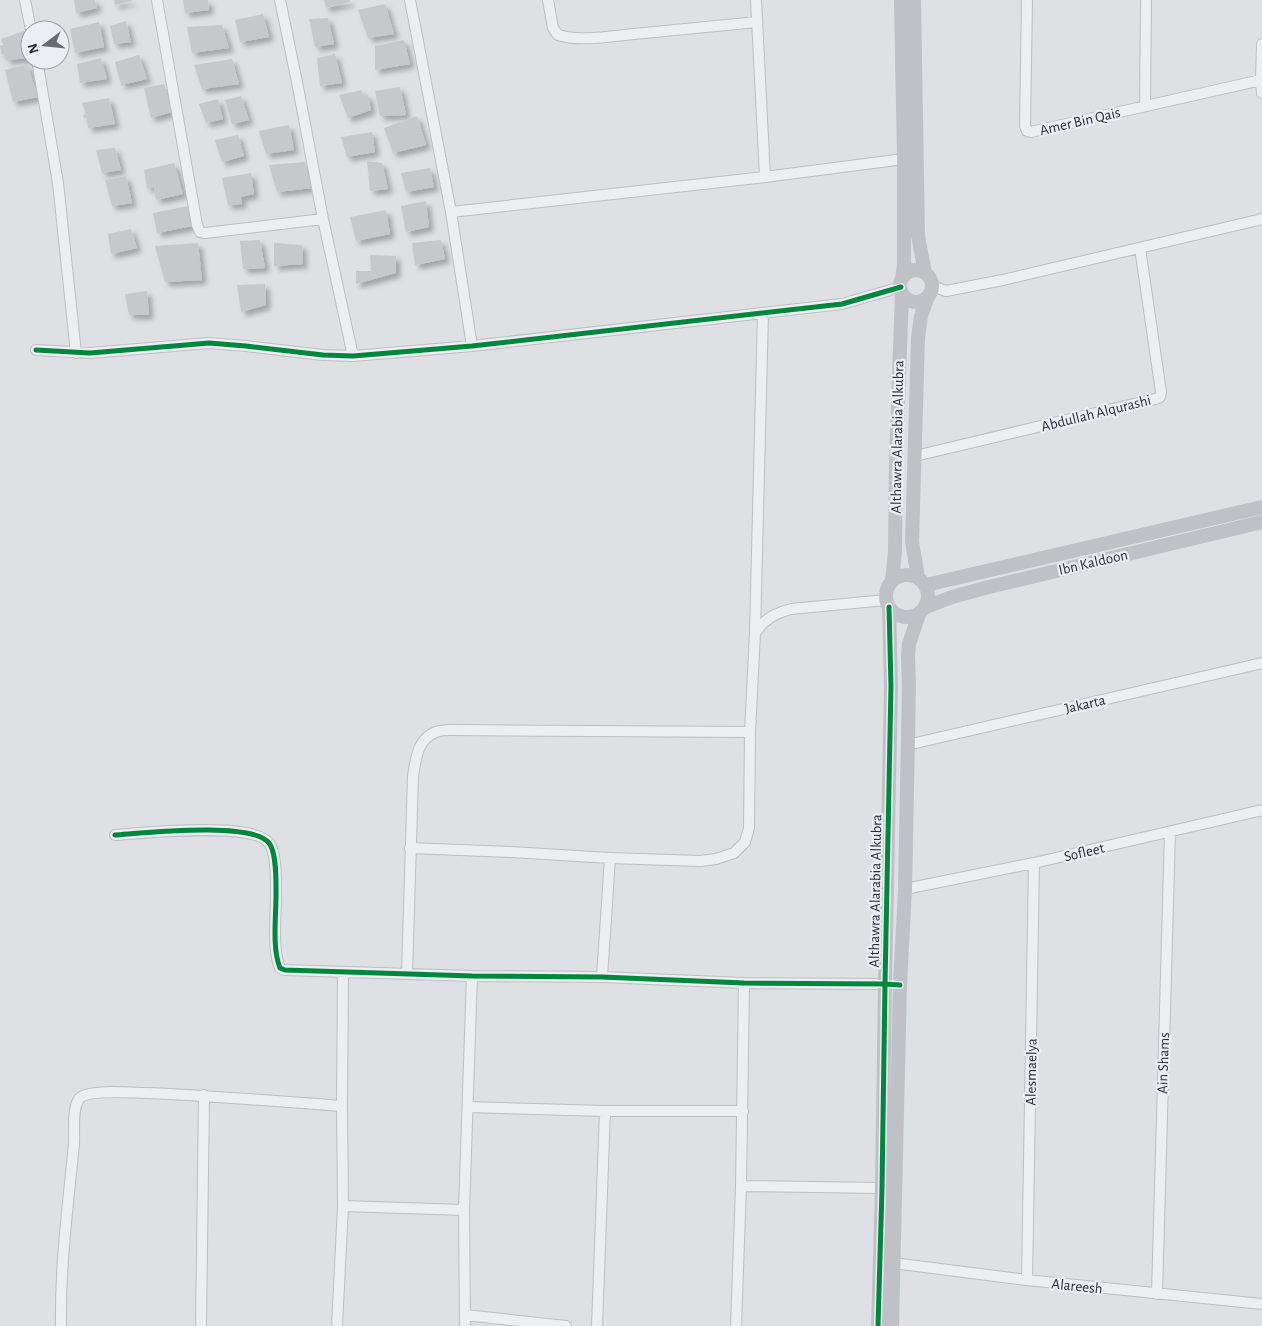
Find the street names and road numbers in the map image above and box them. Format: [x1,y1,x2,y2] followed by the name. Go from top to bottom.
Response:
[1038,105,1122,138] street label: Amer Bin Qais
[889,360,906,514] street label: Althawra Alarabia Alkubra
[1040,393,1153,434] street label: Abdullah Alqurashi
[1057,547,1129,578] street label: Ibn Kaldoon
[1063,693,1107,716] street label: Jakarta
[867,814,884,968] street label: Althawra Alarabia Alkubra
[1062,841,1106,864] street label: Sofleet
[1155,1032,1172,1094] street label: Ain Shams
[1023,1038,1040,1106] street label: Alesmaelya
[1051,1276,1103,1297] street label: Alareesh

